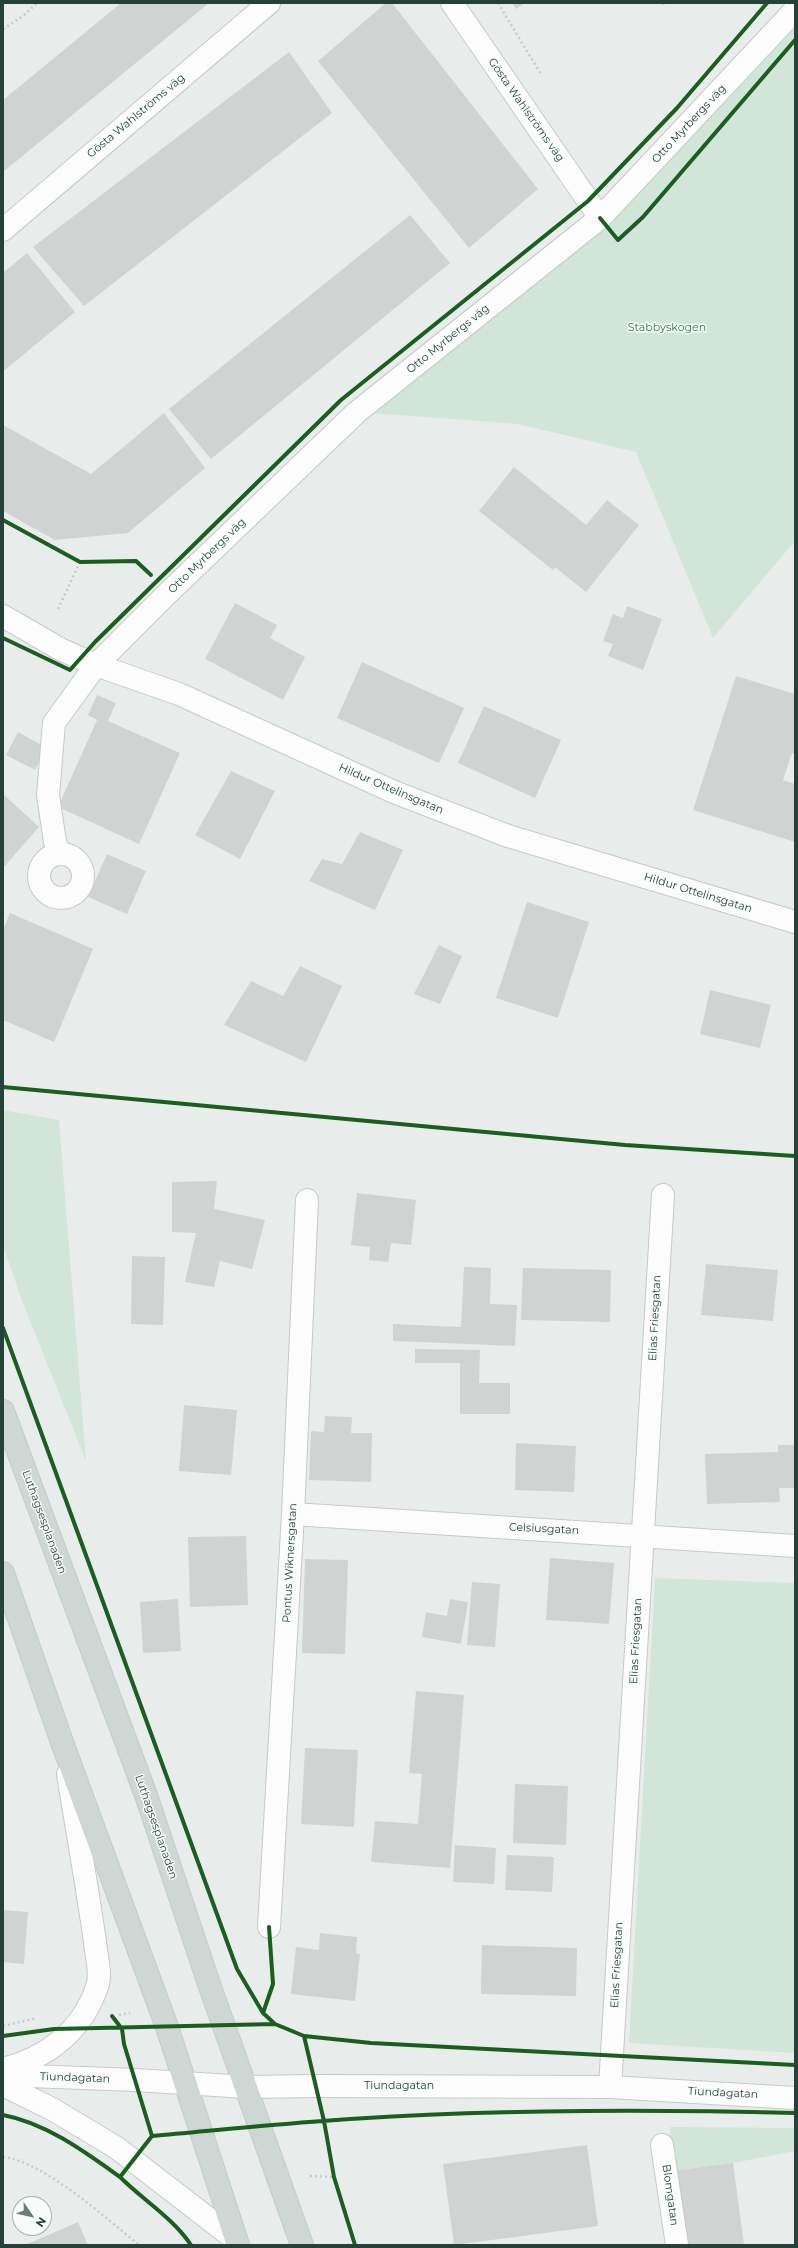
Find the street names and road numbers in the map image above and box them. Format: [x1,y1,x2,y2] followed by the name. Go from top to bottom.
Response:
[485,56,567,164] street label: Gösta Wahlströms väg
[84,71,188,161] street label: Gösta Wahlströms väg
[649,82,729,166] street label: Otto Myrbergs väg
[404,302,492,376] street label: Otto Myrbergs väg
[166,516,248,596] street label: Otto Myrbergs väg
[337,761,445,817] street label: Hildur Ottelinsgatan
[642,870,754,916] street label: Hildur Ottelinsgatan
[646,1275,664,1361] street label: Elias Friesgatan
[19,1468,69,1576] street label: Luthagsesplanaden
[280,1503,300,1623] street label: Pontus Wiknersgatan
[508,1521,580,1537] street label: Celsiusgatan
[627,1598,645,1684] street label: Elias Friesgatan
[132,1773,180,1881] street label: Luthagsesplanaden
[608,1922,626,2008] street label: Elias Friesgatan
[40,2070,110,2086] street label: Tiundagatan
[364,2079,434,2093] street label: Tiundagatan
[688,2085,758,2101] street label: Tiundagatan
[659,2163,681,2227] street label: Blomgatan

